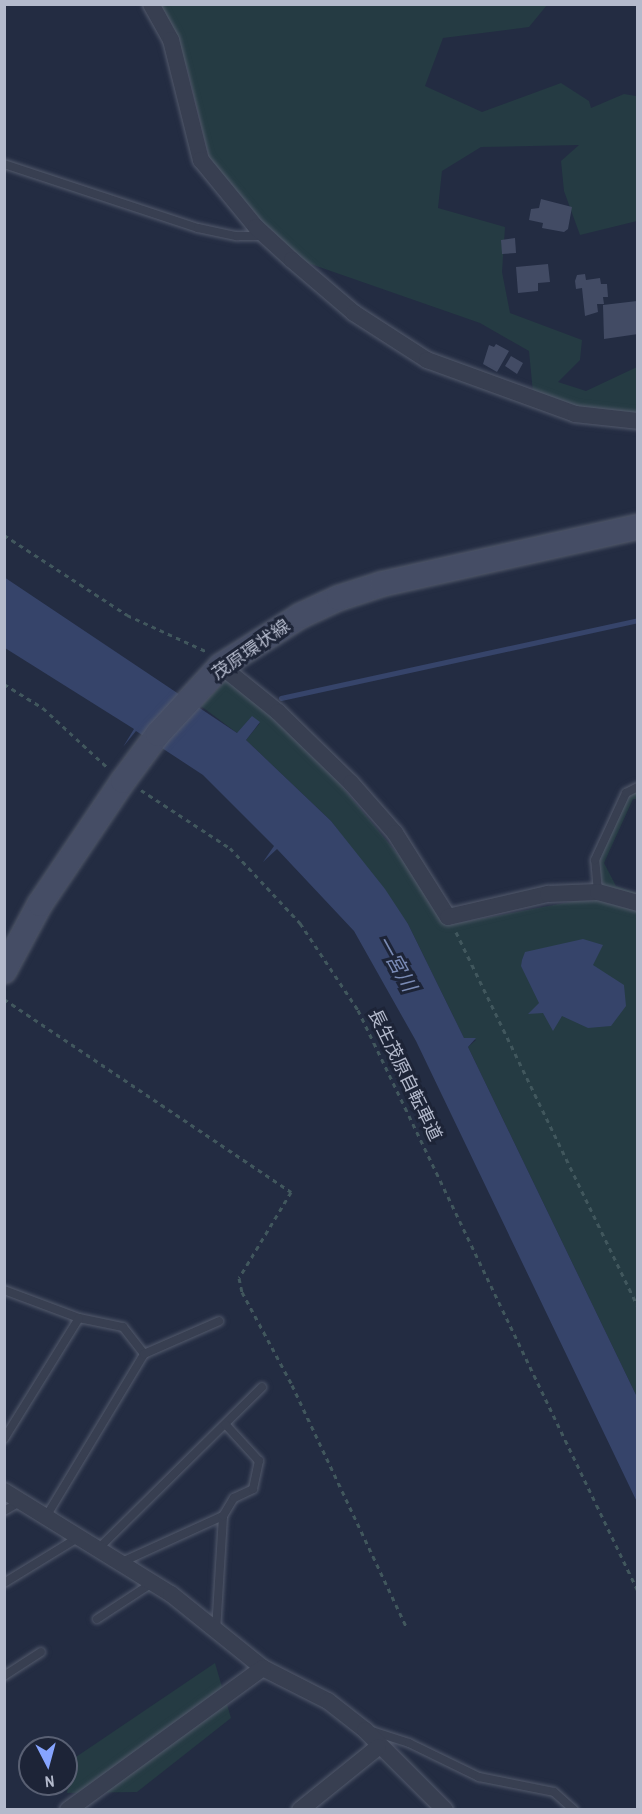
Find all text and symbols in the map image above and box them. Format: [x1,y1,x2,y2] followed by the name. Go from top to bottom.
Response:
[208,615,294,685] street label: 茂原環状線
[372,931,422,995] water label: 一宮川
[364,1006,446,1144] street label: 長生茂原自転車道
[18,1736,78,1796] north arrow
[44,1770,56,1793] text: N

